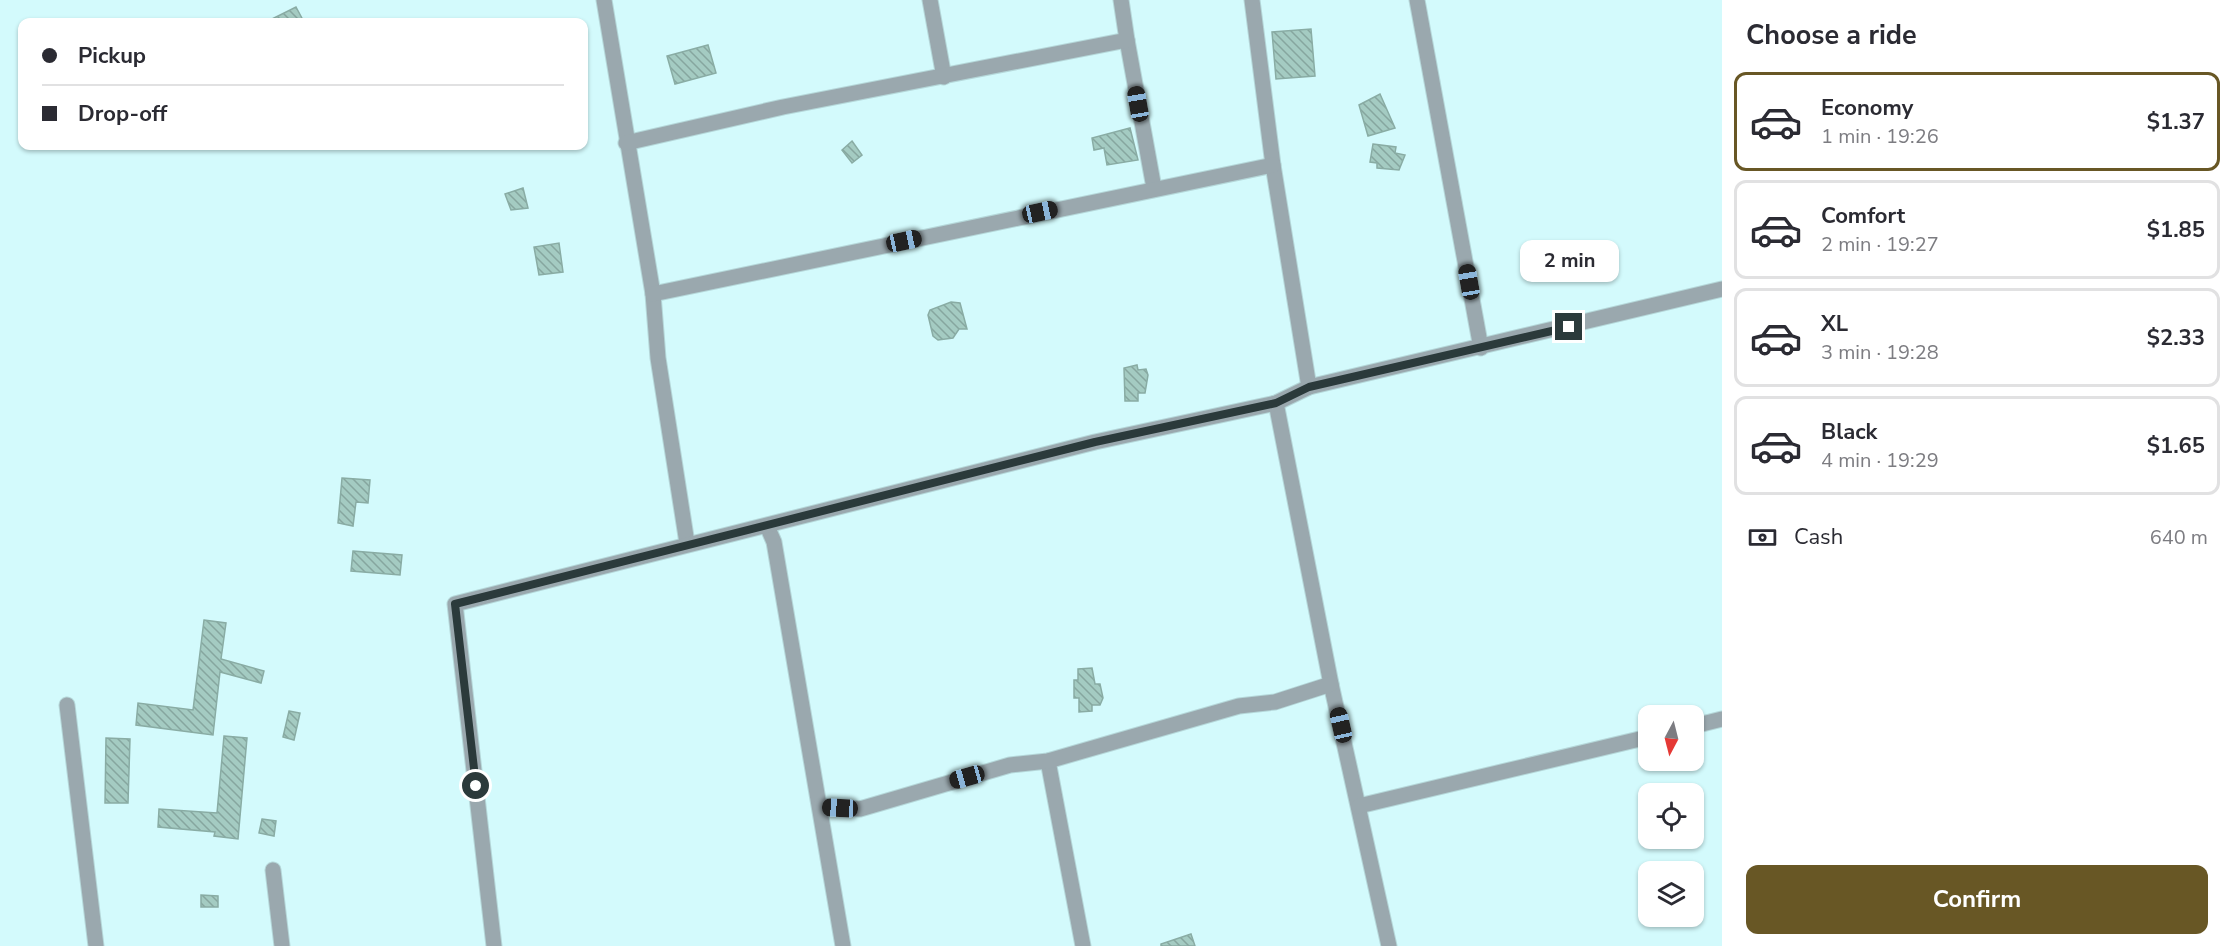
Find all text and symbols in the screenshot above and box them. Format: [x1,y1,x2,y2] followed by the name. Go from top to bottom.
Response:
[1746,17,1917,54] text: Choose a ride
[78,41,146,71] text: Pickup
[1126,85,1150,123] car
[1821,93,1913,123] text: Economy
[1749,95,1803,149] icon: car
[78,99,167,129] text: Drop-off
[2147,107,2205,137] text: $1.37
[1821,123,1939,150] text: 1 min · 19:26
[1021,199,1059,225] car
[1821,201,1905,231] text: Comfort
[1749,203,1803,257] icon: car
[2147,215,2205,245] text: $1.85
[885,228,923,254] car
[1821,231,1939,258] text: 2 min · 19:27
[1520,240,1618,282] callout: 2 min
[1544,247,1595,274] text: 2 min
[1457,263,1481,301] car
[1821,309,1848,339] text: XL
[1749,311,1803,365] icon: car
[1555,313,1582,340] route end
[2147,323,2205,353] text: $2.33
[1821,339,1939,366] text: 3 min · 19:28
[1821,417,1877,447] text: Black
[1749,419,1803,473] icon: car
[2147,431,2205,461] text: $1.65
[1821,447,1939,474] text: 4 min · 19:29
[1746,521,1779,554] icon: cash
[1794,522,1843,552] text: Cash
[2150,524,2208,551] text: 640 m
[1328,705,1354,745] car
[1638,705,1704,771] north arrow
[1638,705,1704,927] map controls
[947,763,987,791] car
[462,772,489,799] route start
[1638,783,1704,849] button: locate
[822,798,858,818] car
[1638,861,1704,927] button: layers
[1746,865,2208,934] button: Confirm

